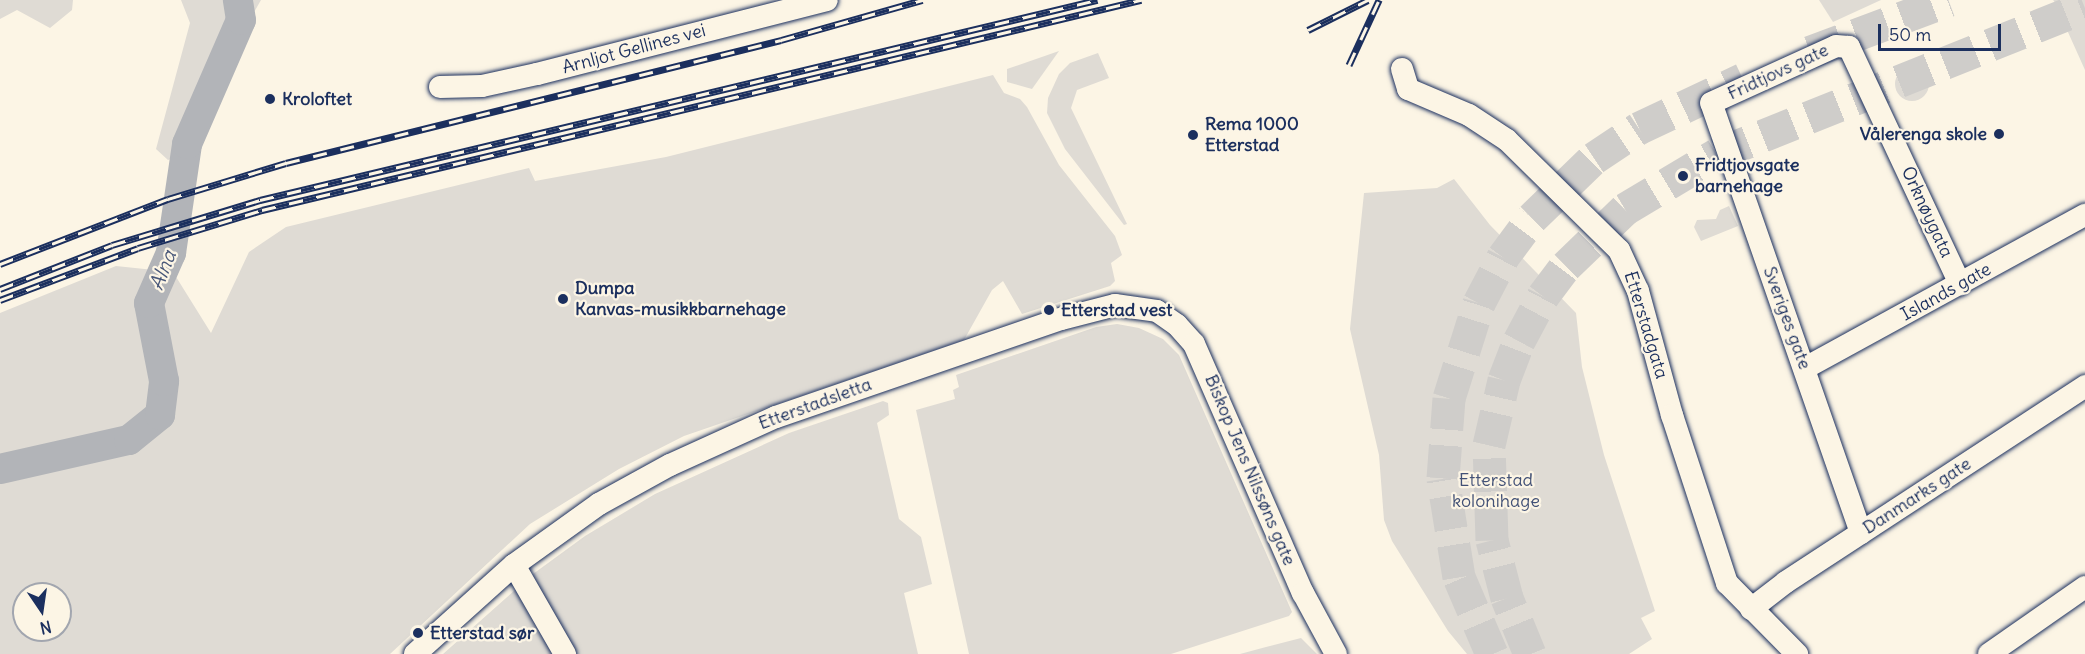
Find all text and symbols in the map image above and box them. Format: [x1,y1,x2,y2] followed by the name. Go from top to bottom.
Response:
[1881,12,2004,50] scale bar
[560,19,708,79] street label: Arnljot Gellines vei
[1889,23,1931,46] text: 50 m
[1724,39,1832,105] street label: Fridtjovs gate
[282,88,352,110] place label: Kroloftet
[263,92,277,106] marker: Kroloftet
[1205,114,1299,156] place label: Rema 1000 Etterstad
[1860,123,1987,145] place label: Vålerenga skole
[1992,127,2006,141] marker: Vålerenga skole
[1186,128,1200,142] marker: Rema 1000 Etterstad
[1695,155,1799,198] place label: Fridtjovsgate barnehage
[1897,163,1957,261] street label: Orknøygata
[1676,169,1690,183] marker: Fridtjovsgate barnehage
[144,247,180,293] water label: Alna
[1897,258,1995,326] street label: Islands gate
[1758,264,1816,372] street label: Sveriges gate
[1619,269,1673,381] street label: Etterstadgata
[575,278,786,320] place label: Dumpa Kanvas-musikkbarnehage
[556,292,570,306] marker: Dumpa Kanvas-musikkbarnehage
[1061,299,1172,321] place label: Etterstad vest
[1042,303,1056,317] marker: Etterstad vest
[1200,371,1300,569] street label: Biskop Jens Nilssøns gate
[756,374,874,434] street label: Etterstadsletta
[1859,453,1975,539] street label: Danmarks gate
[1452,470,1540,512] park label: Etterstad kolonihage
[12,582,72,642] north arrow
[38,617,53,639] text: N
[430,622,534,644] place label: Etterstad sør
[411,626,425,640] marker: Etterstad sør

